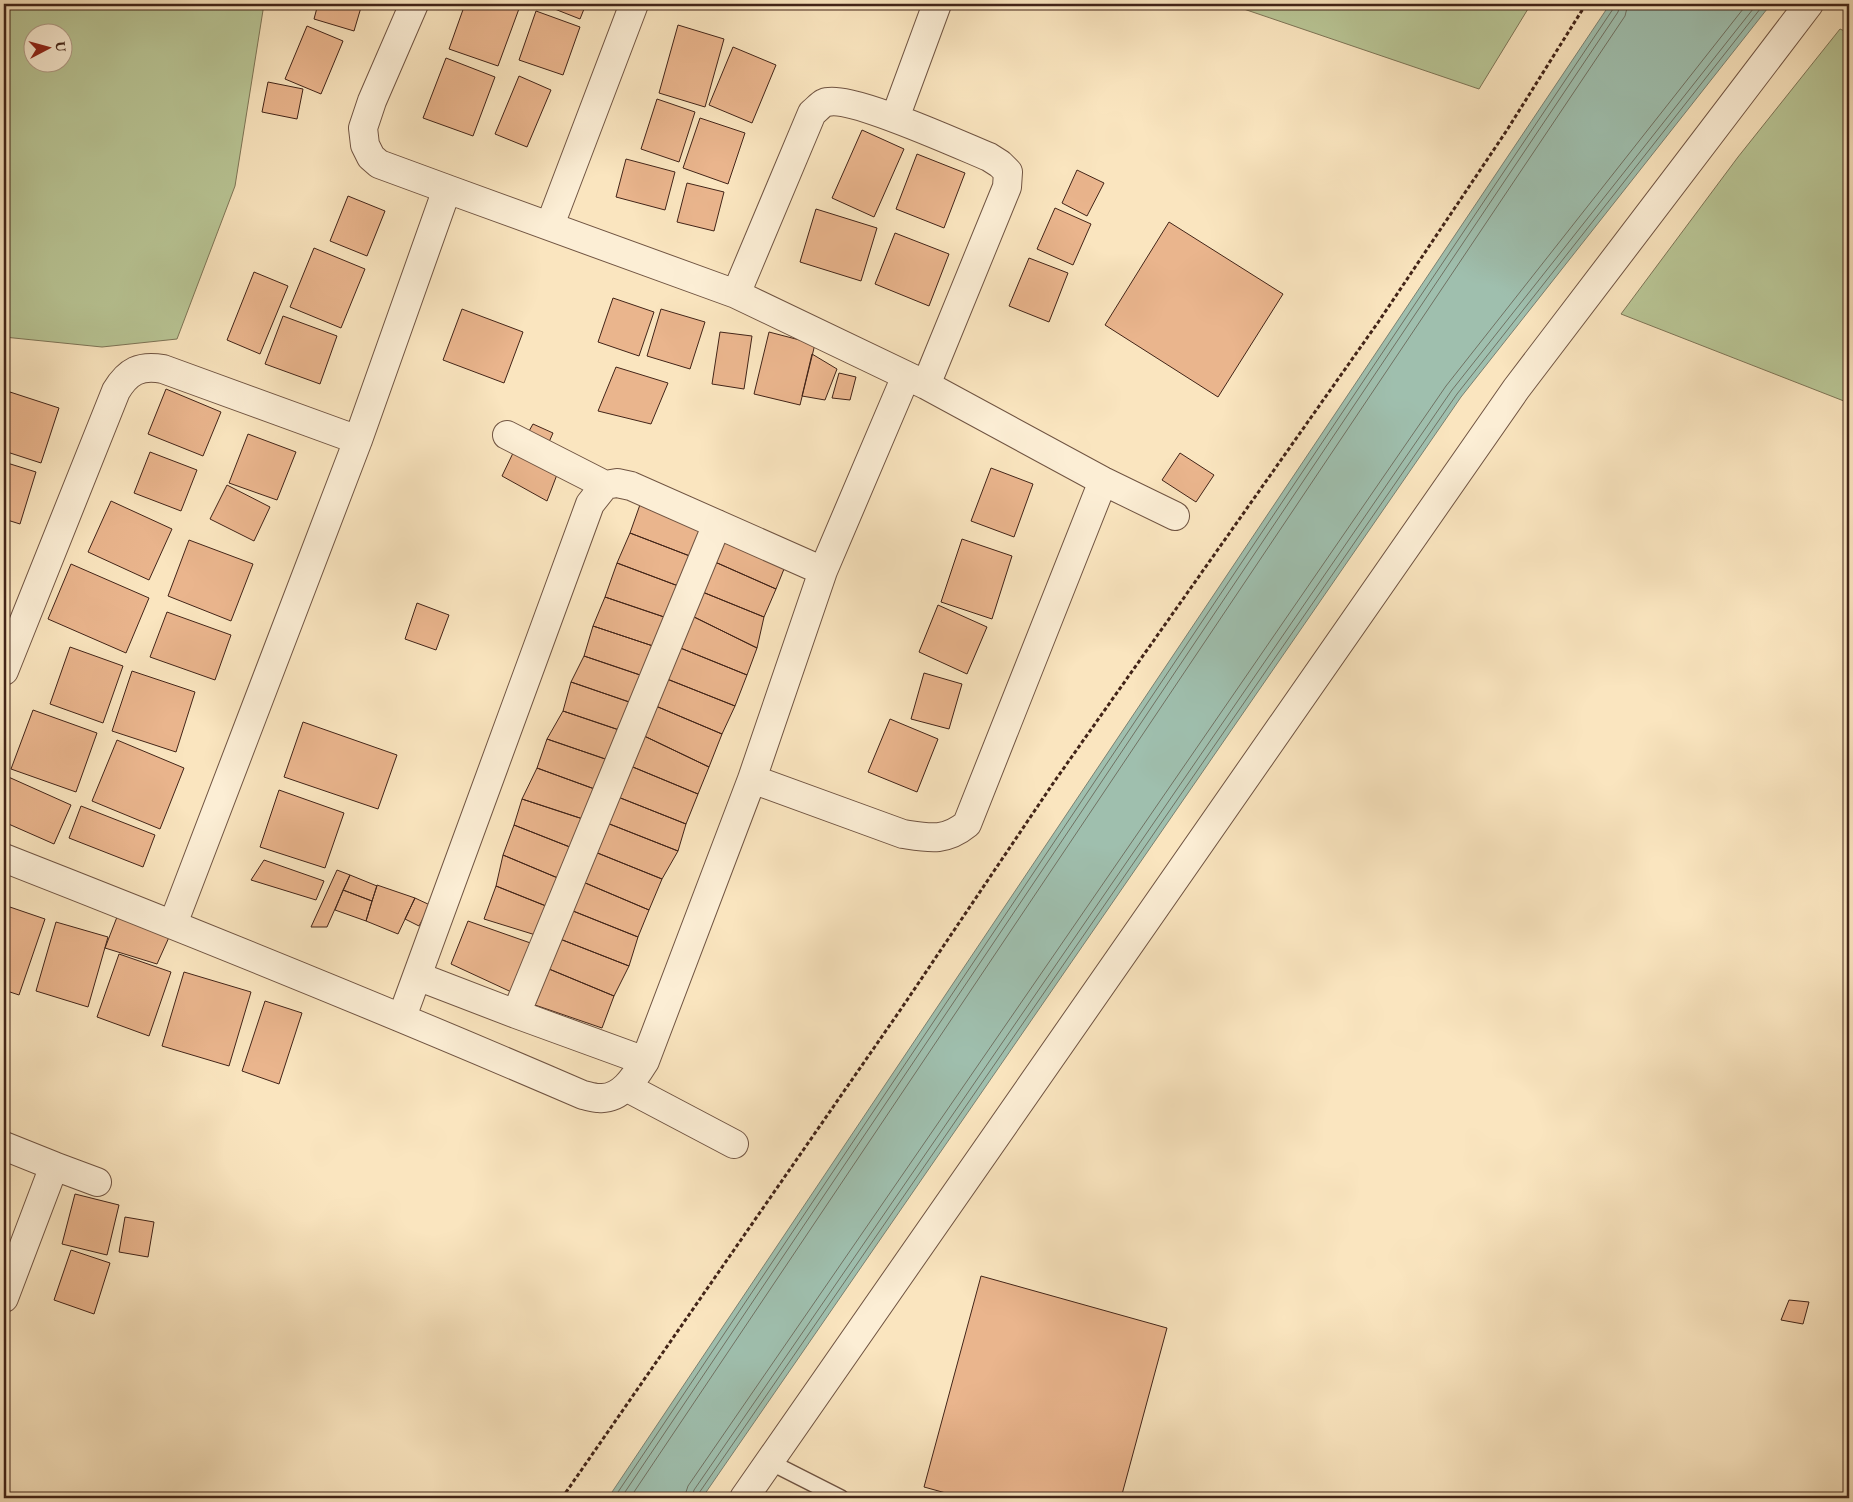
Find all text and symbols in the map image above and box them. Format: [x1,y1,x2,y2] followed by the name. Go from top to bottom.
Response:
[22,22,72,72] north arrow
[51,41,70,53] text: U

